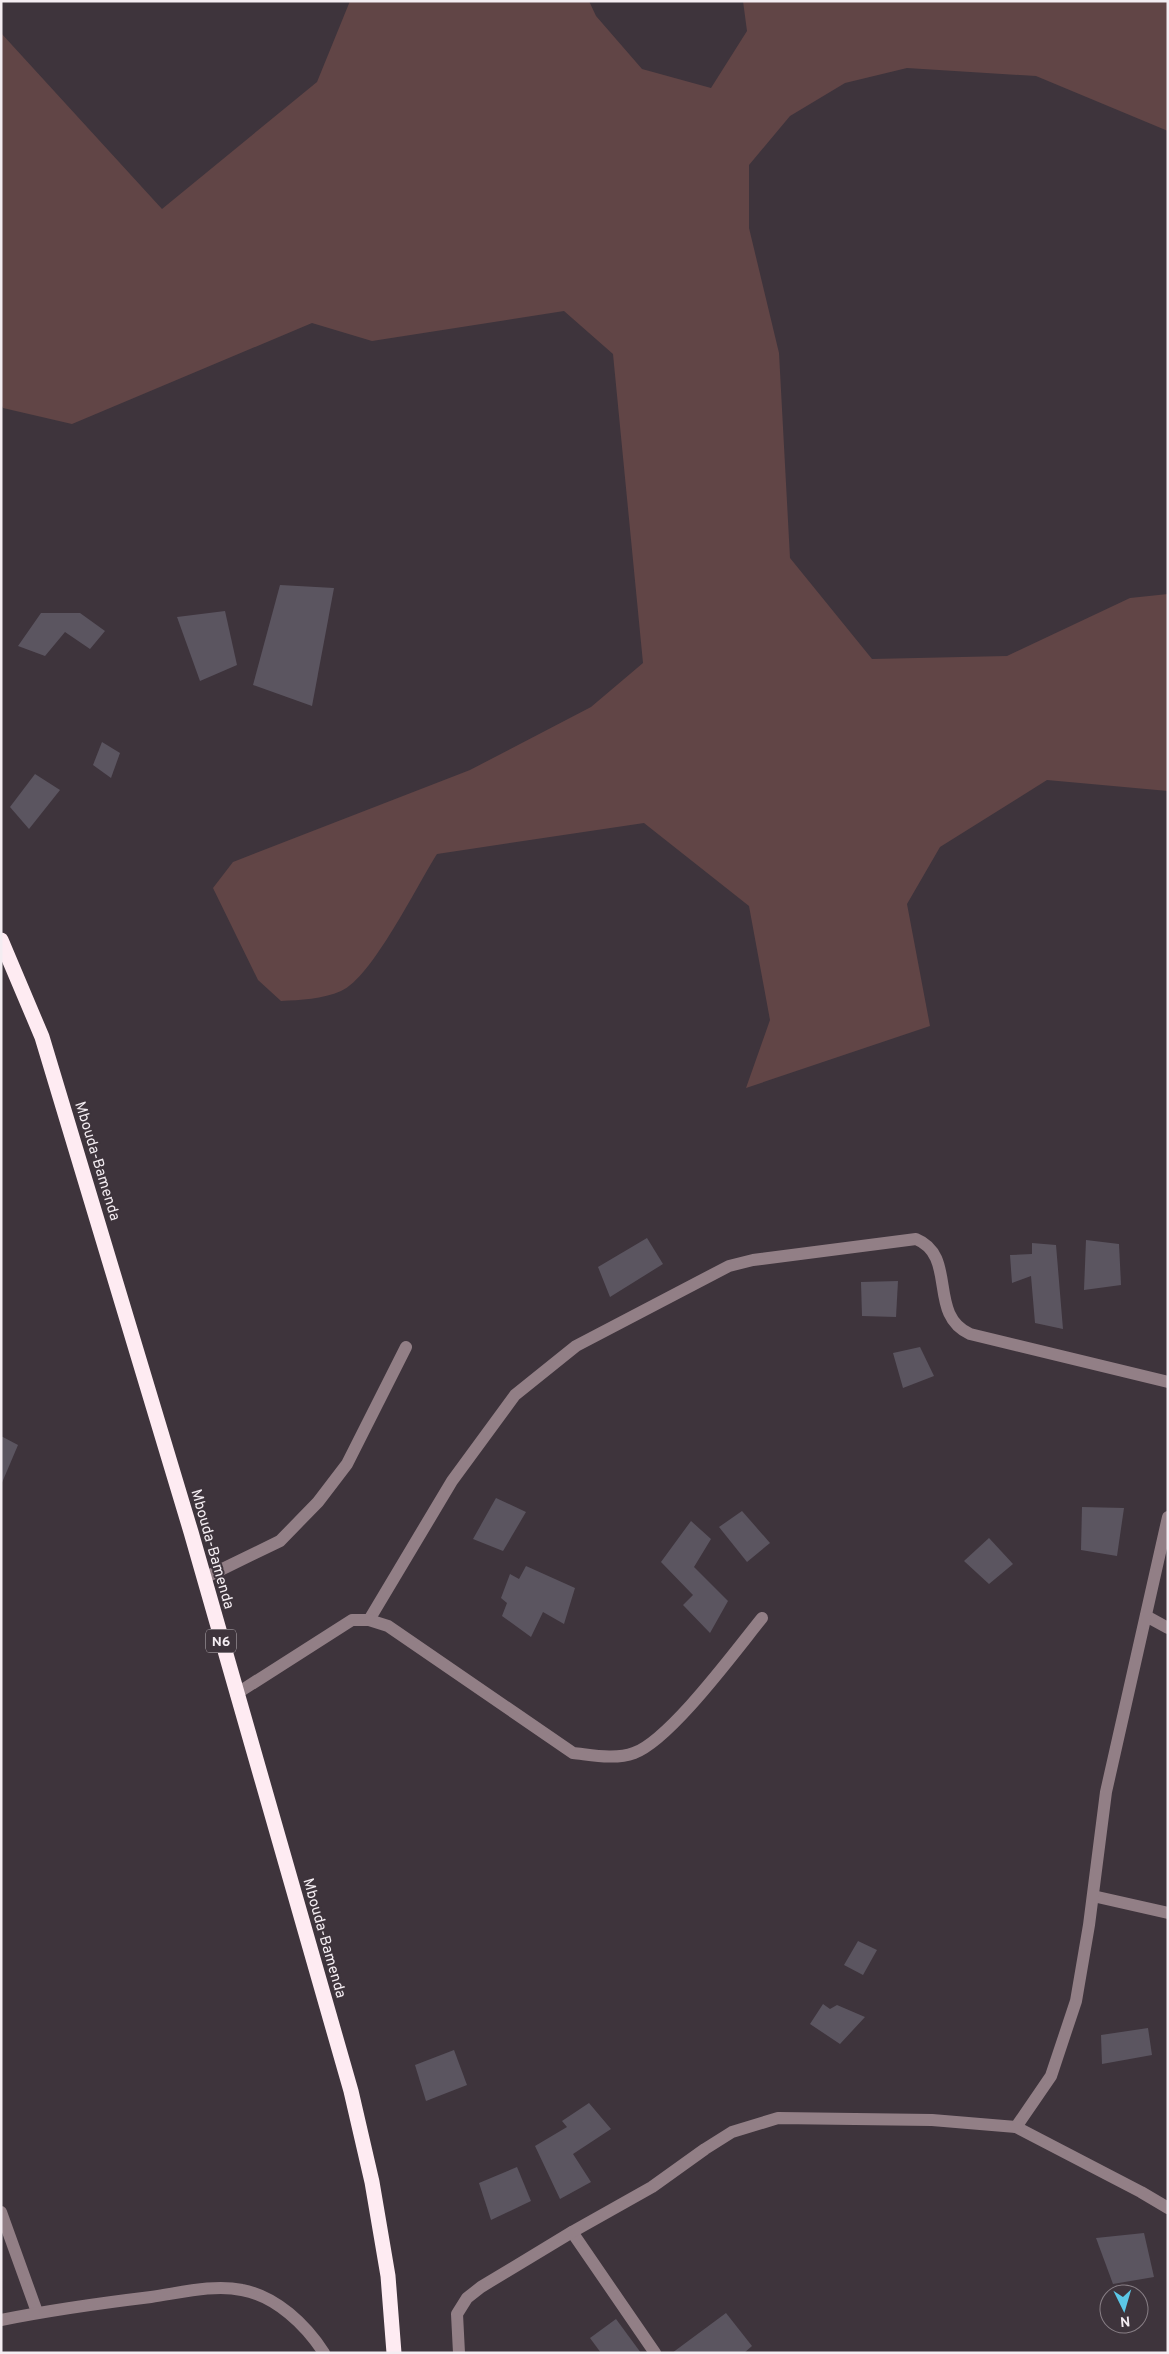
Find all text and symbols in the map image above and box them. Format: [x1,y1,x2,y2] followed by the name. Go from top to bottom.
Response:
[69,1099,124,1223] street label: Mbouda-Bamenda
[185,1487,238,1612] street label: Mbouda-Bamenda
[206,1630,236,1652] road number: N6
[297,1876,350,2001] street label: Mbouda-Bamenda
[1099,2284,1149,2334] north arrow
[1119,2312,1131,2329] text: N

